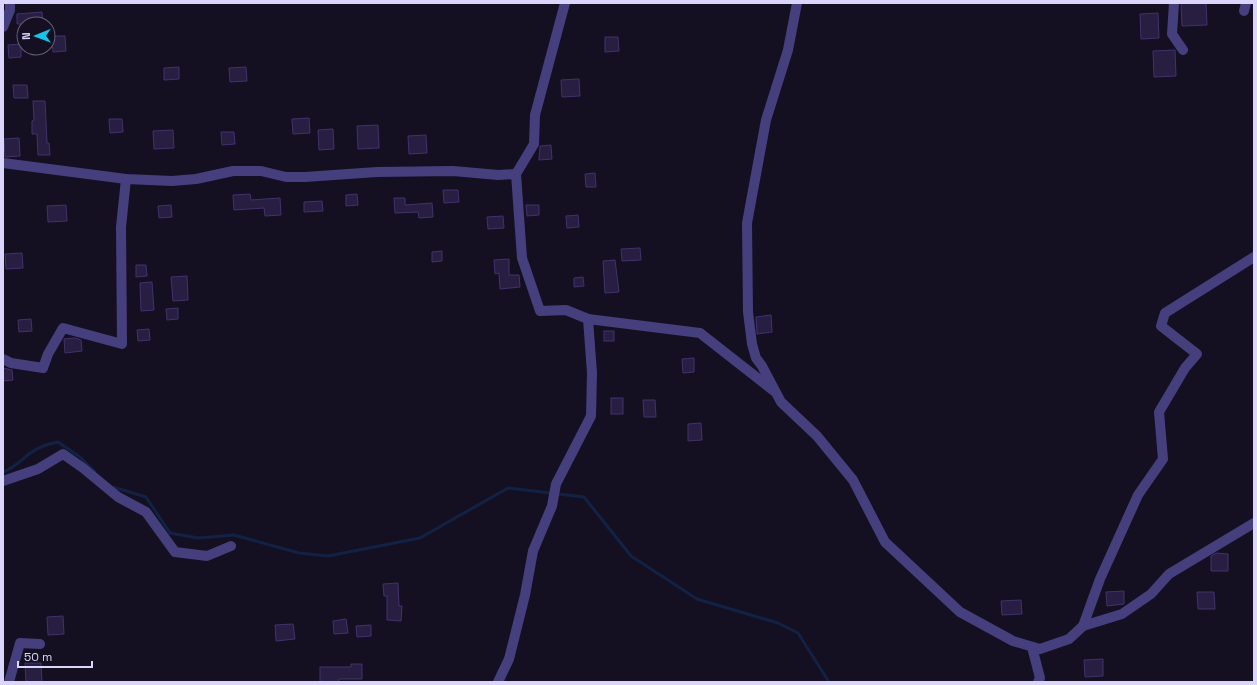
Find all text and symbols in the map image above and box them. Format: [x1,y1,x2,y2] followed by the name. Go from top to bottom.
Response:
[16,16,56,56] north arrow
[19,32,33,40] text: N
[18,643,92,669] scale bar
[24,649,52,665] text: 50 m

